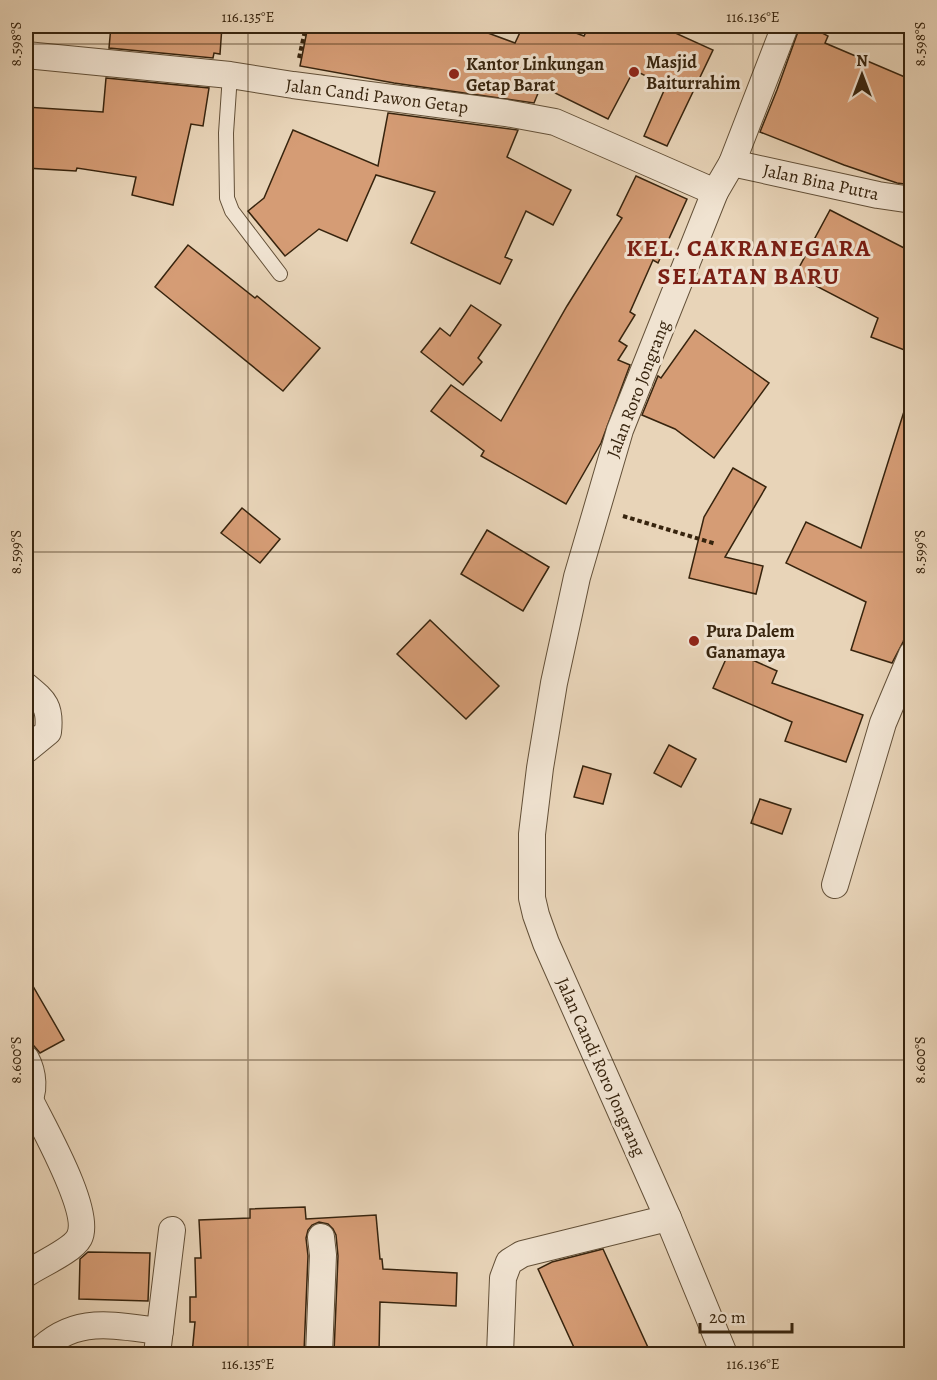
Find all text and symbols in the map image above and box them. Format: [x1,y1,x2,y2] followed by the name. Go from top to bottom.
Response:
[222,7,274,27] text: 116.135°E
[726,7,780,27] text: 116.136°E
[6,22,26,66] text: 8.598°S
[910,22,930,66] text: 8.598°S
[832,45,892,105] north arrow
[646,50,740,95] place label: Masjid Baiturrahim
[856,50,868,72] text: N
[466,52,604,97] place label: Kantor Linkungan Getap Barat
[627,65,641,79] marker: Masjid Baiturrahim
[447,67,461,81] marker: Kantor Linkungan Getap Barat
[284,73,470,119] street label: Jalan Candi Pawon Getap
[761,158,882,206] street label: Jalan Bina Putra
[626,232,872,292] district label: KEL. CAKRANEGARA SELATAN BARU
[601,317,675,461] street label: Jalan Roro Jongrang
[6,530,26,574] text: 8.599°S
[910,530,930,574] text: 8.599°S
[706,619,794,664] place label: Pura Dalem Ganamaya
[687,634,701,648] marker: Pura Dalem Ganamaya
[551,974,651,1160] street label: Jalan Candi Roro Jongrang
[6,1036,26,1084] text: 8.600°S
[910,1036,930,1084] text: 8.600°S
[700,1296,792,1334] scale bar
[709,1305,746,1329] text: 20 m
[222,1354,274,1374] text: 116.135°E
[726,1354,780,1374] text: 116.136°E

